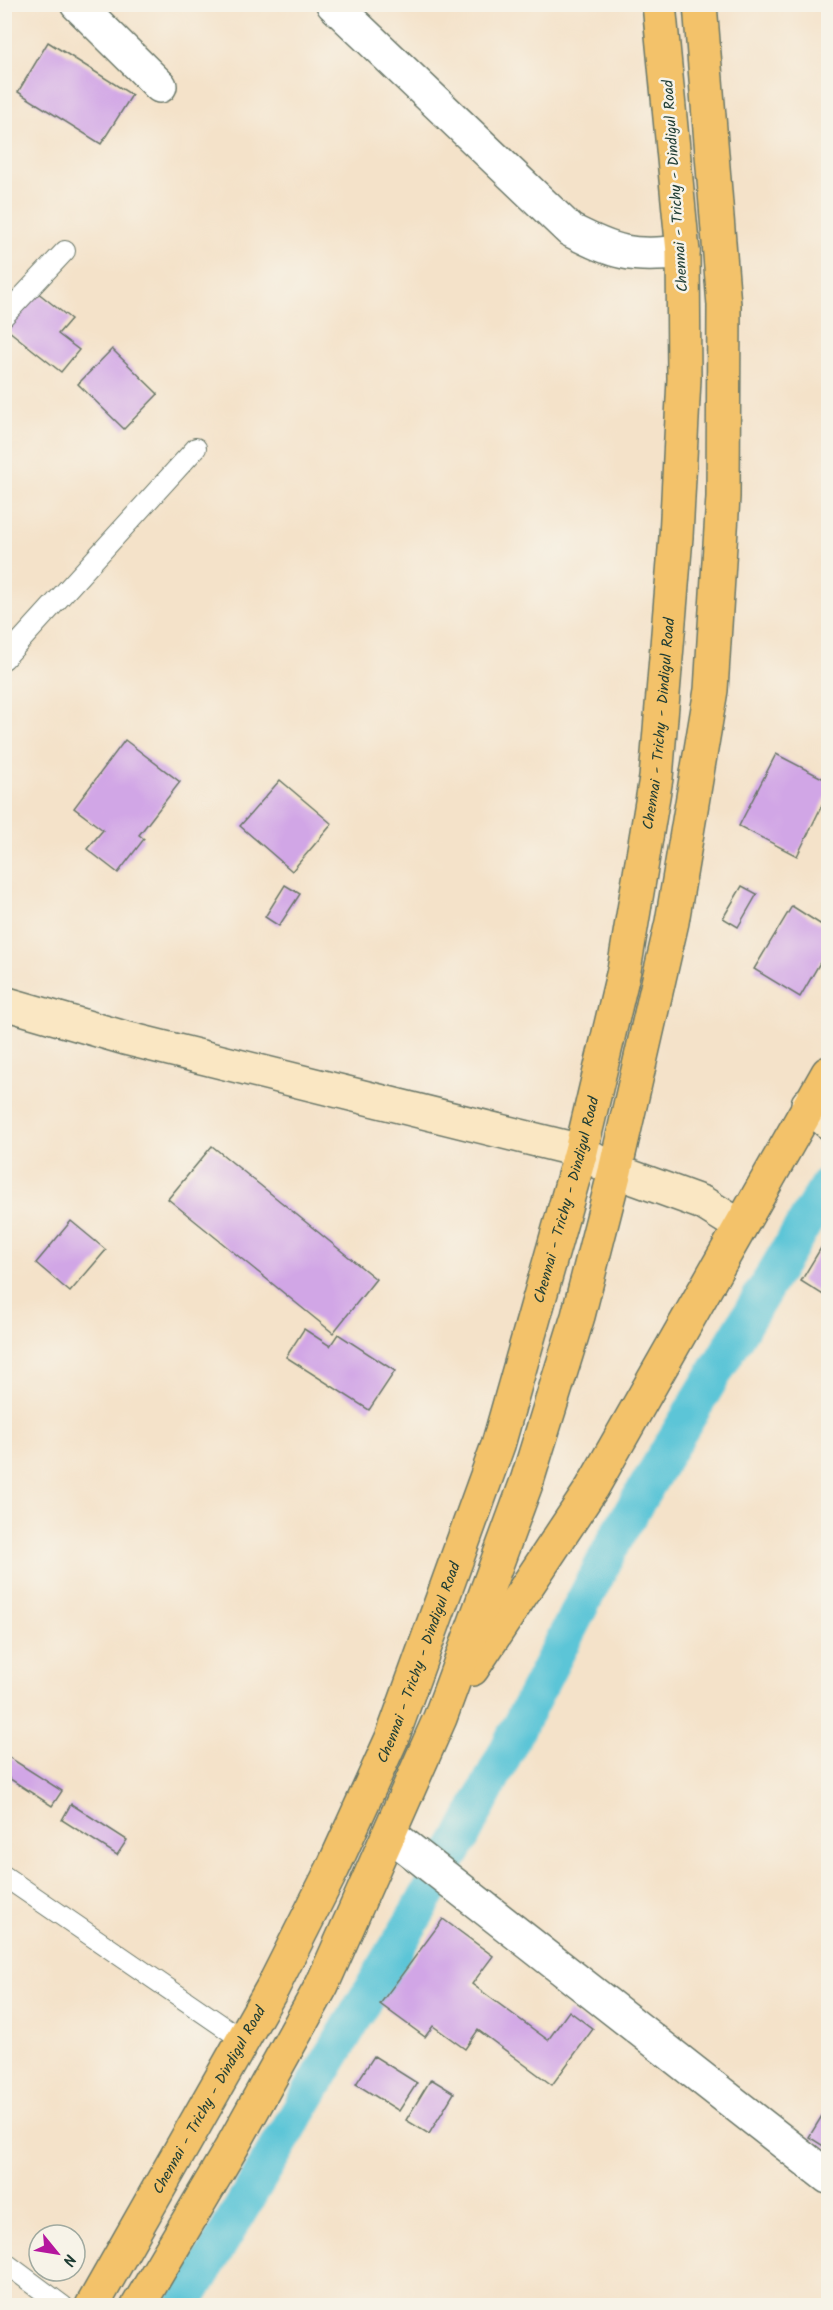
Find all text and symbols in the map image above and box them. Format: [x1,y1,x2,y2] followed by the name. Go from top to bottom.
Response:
[657,78,695,293] street label: Chennai - Trichy - Dindigul Road
[637,616,682,832] street label: Chennai - Trichy - Dindigul Road
[528,1094,607,1306] street label: Chennai - Trichy - Dindigul Road
[371,1558,468,1767] street label: Chennai - Trichy - Dindigul Road
[147,2001,273,2199] street label: Chennai - Trichy - Dindigul Road
[27,2223,87,2283] north arrow
[55,2249,82,2270] text: N

